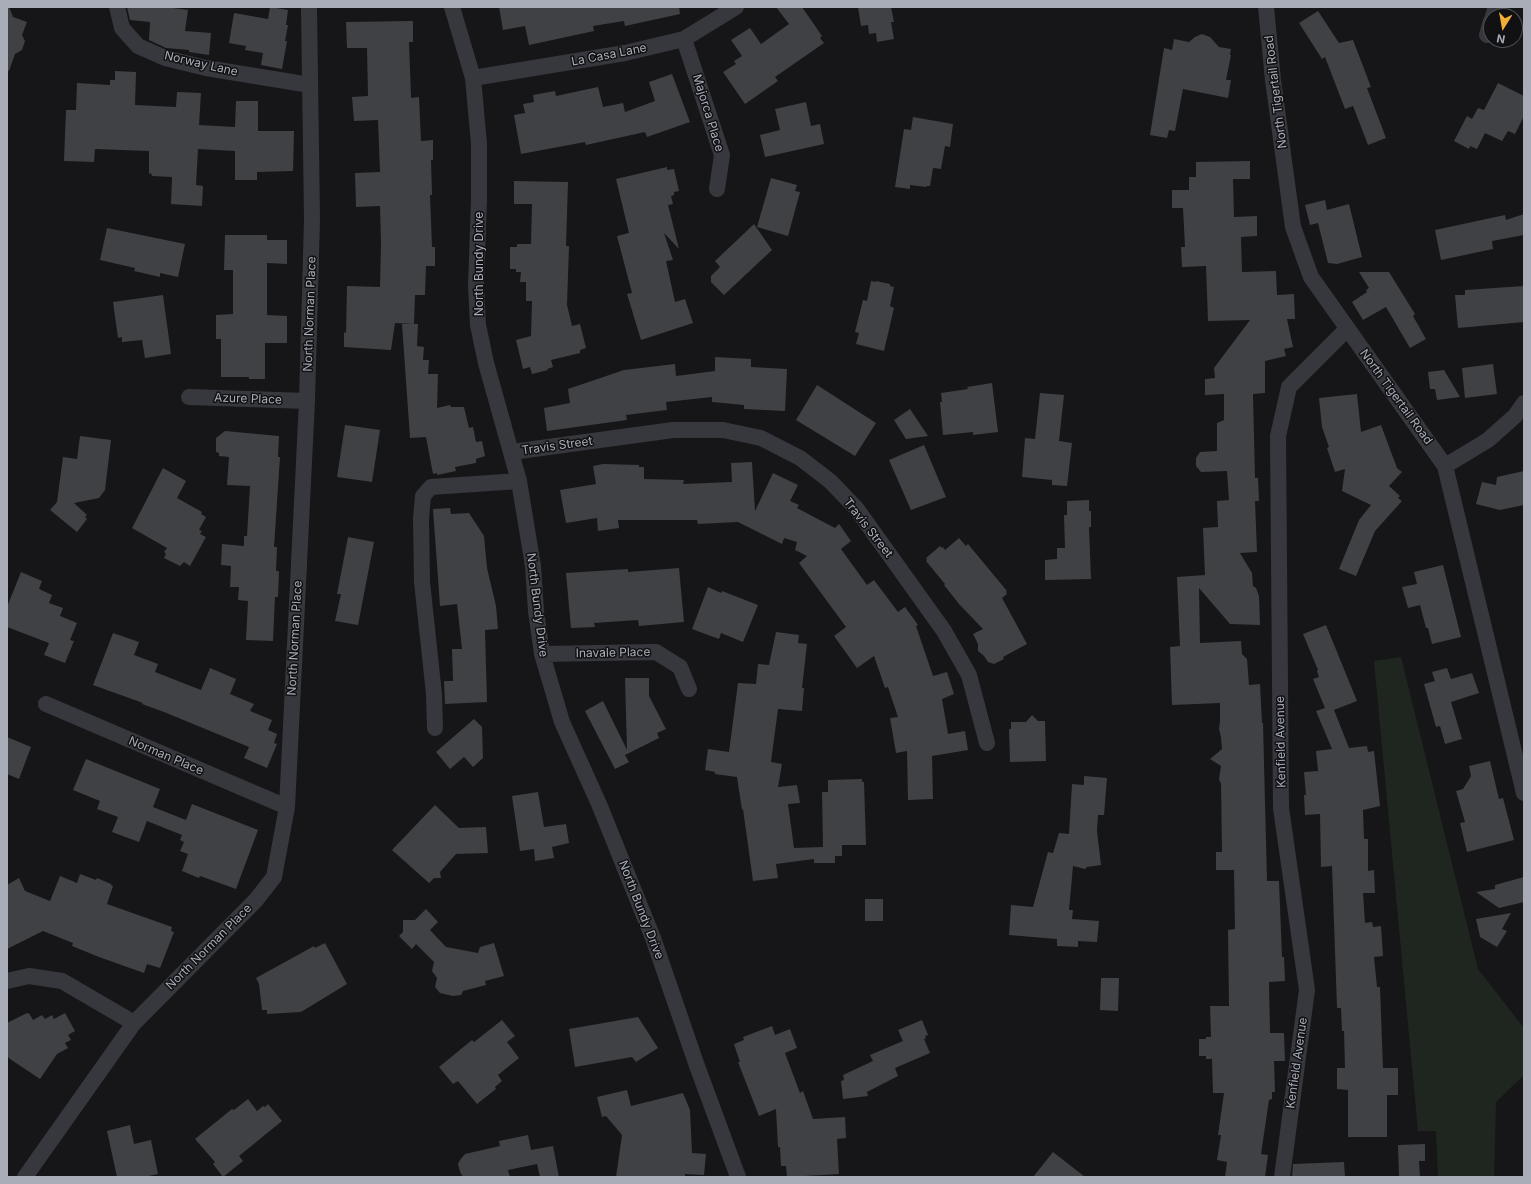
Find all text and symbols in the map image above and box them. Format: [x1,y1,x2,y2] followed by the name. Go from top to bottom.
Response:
[1483,8,1523,48] north arrow
[1495,31,1506,46] text: N
[1262,35,1290,149] street label: North Tigertail Road
[570,41,648,69] street label: La Casa Lane
[163,49,239,79] street label: Norway Lane
[689,73,727,153] street label: Majorca Place
[472,212,486,316] street label: North Bundy Drive
[301,256,319,372] street label: North Norman Place
[1357,347,1435,447] street label: North Tigertail Road
[214,391,282,407] street label: Azure Place
[521,434,593,458] street label: Travis Street
[840,495,896,561] street label: Travis Street
[523,552,551,658] street label: North Bundy Drive
[285,580,305,696] street label: North Norman Place
[576,645,650,661] street label: Inavale Place
[1273,696,1289,788] street label: Kenfield Avenue
[126,734,206,778] street label: Norman Place
[616,859,666,961] street label: North Bundy Drive
[163,901,255,993] street label: North Norman Place
[1283,1017,1311,1109] street label: Kenfield Avenue

